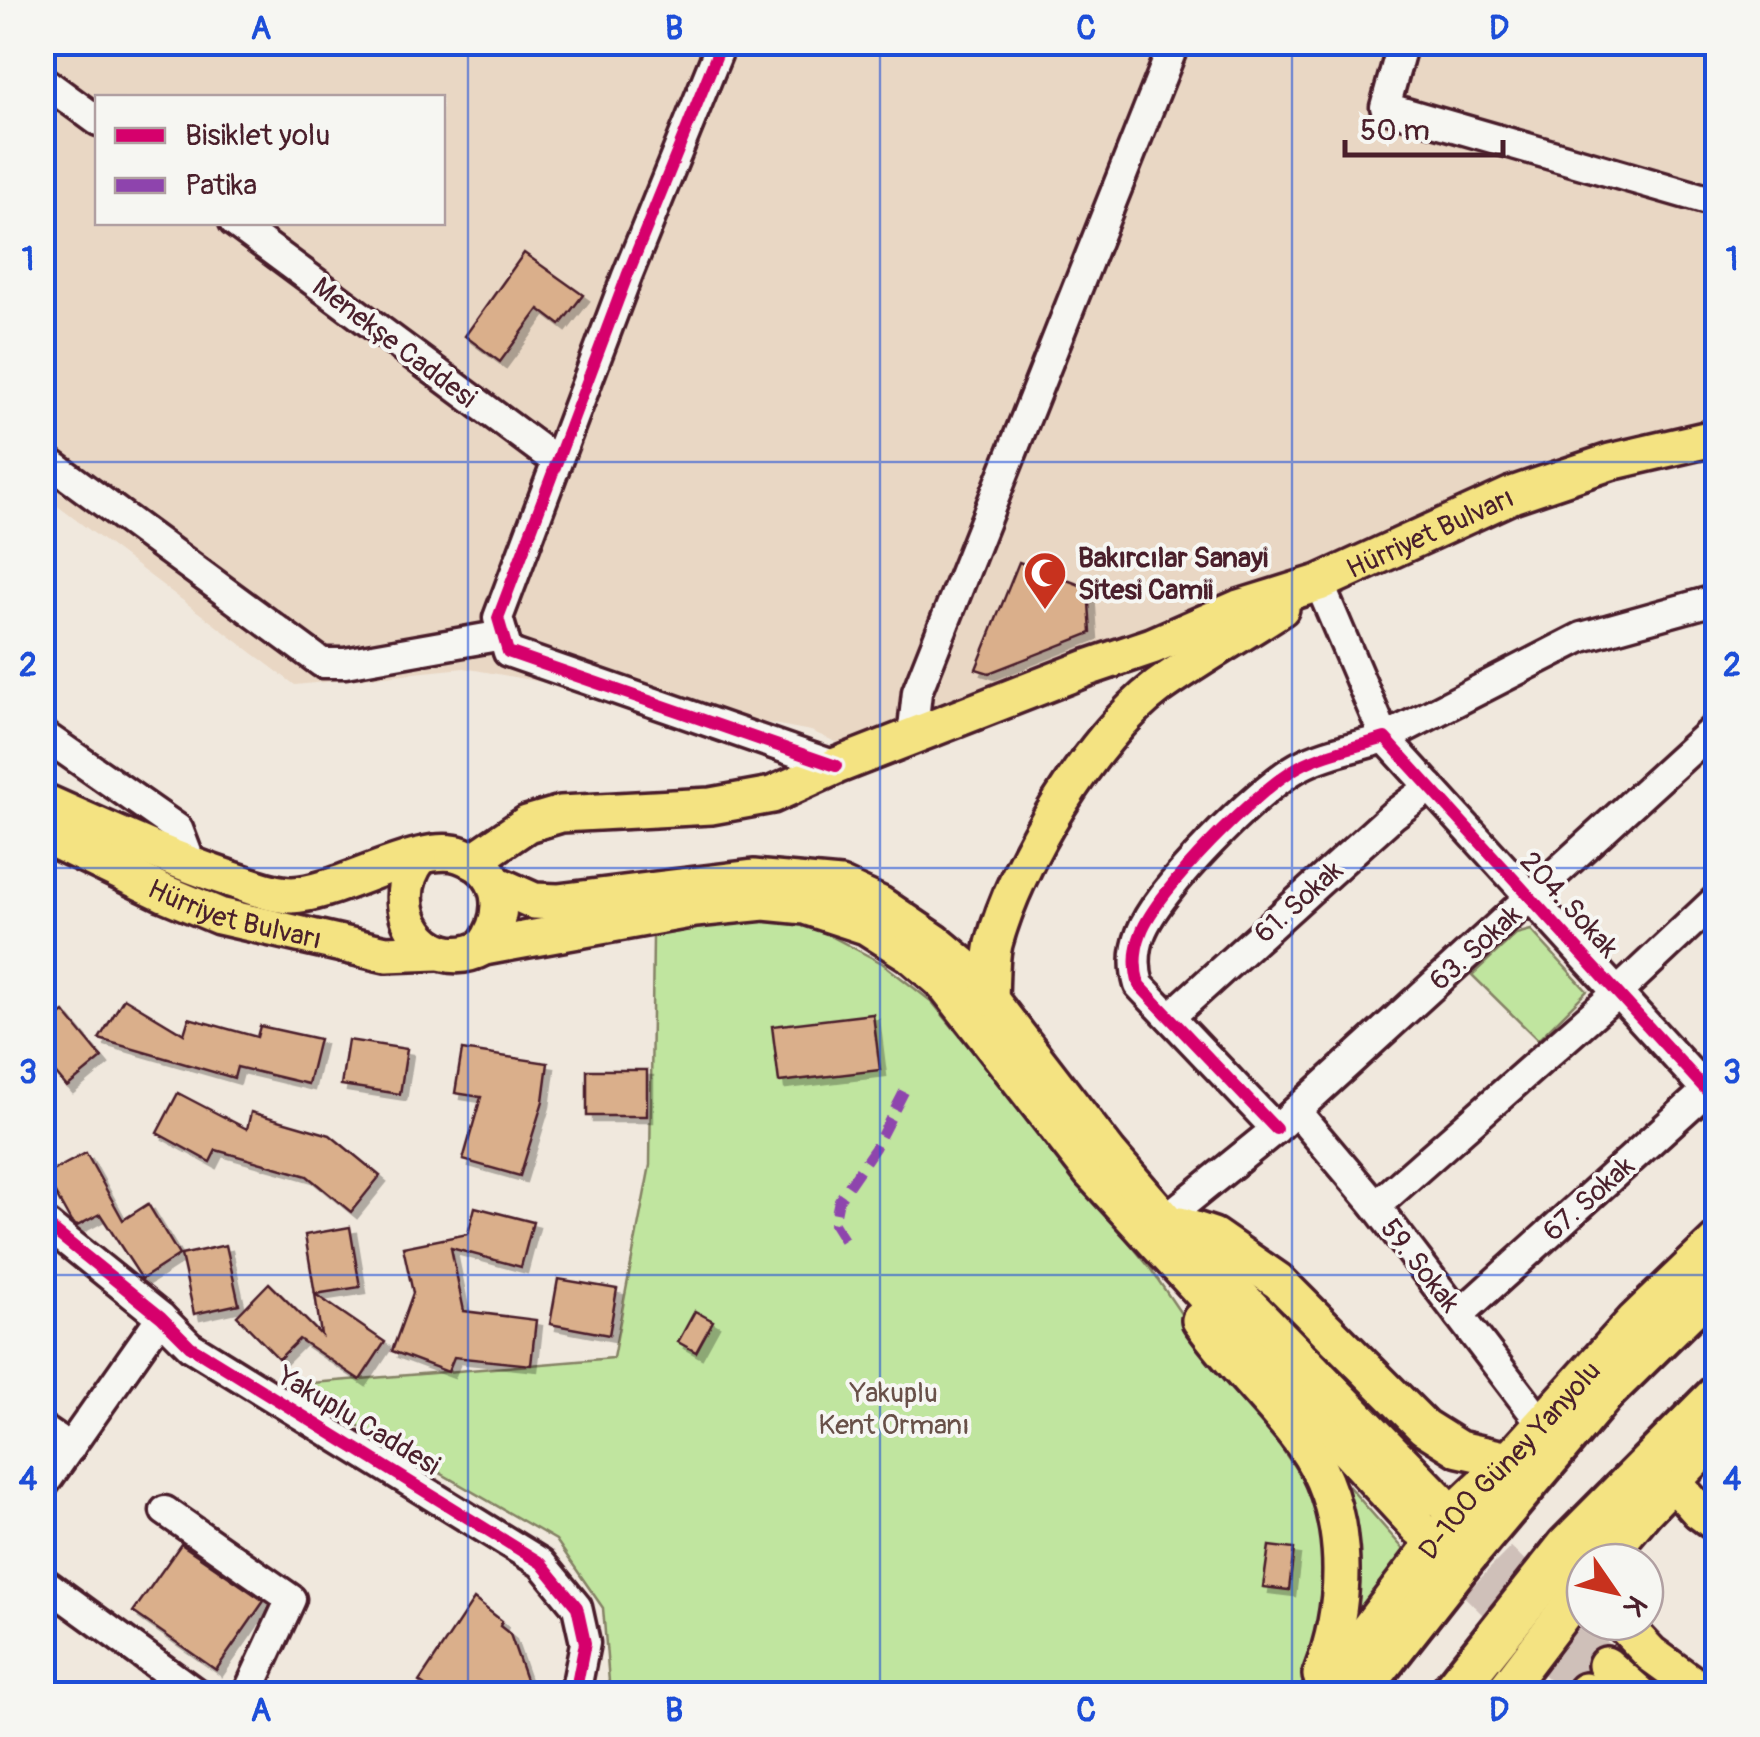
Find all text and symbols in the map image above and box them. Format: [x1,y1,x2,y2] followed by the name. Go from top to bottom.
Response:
[251,9,272,49] text: A
[665,9,683,49] text: B
[1076,9,1096,49] text: C
[1489,9,1509,49] text: D
[95,95,445,225] legend
[1345,95,1502,157] scale bar
[1360,112,1430,149] text: 50 m
[185,117,330,154] text: Bisiklet yolu
[185,167,257,204] text: Patika
[22,240,34,280] text: 1
[1726,240,1738,280] text: 1
[305,270,483,416] street label: Menekşe Caddesi
[1341,481,1520,587] street label: Hürriyet Bulvarı
[1078,541,1268,608] place label: Bakırcılar Sanayi Sitesi Camii
[1022,550,1068,611] mosque icon: Bakırcılar Sanayi Sitesi Camii
[19,646,37,686] text: 2
[1723,646,1741,686] text: 2
[1512,845,1626,966] street label: 204. Sokak
[1247,853,1351,951] street label: 61. Sokak
[142,872,325,958] street label: Hürriyet Bulvarı
[1423,897,1530,999] street label: 63. Sokak
[19,1053,37,1093] text: 3
[1723,1053,1741,1093] text: 3
[1536,1149,1642,1249] street label: 67. Sokak
[1372,1212,1468,1320] street label: 59. Sokak
[1412,1354,1609,1567] street label: D-100 Güney Yanyolu
[270,1359,446,1483] street label: Yakuplu Caddesi
[818,1376,970,1443] park label: Yakuplu Kent Ormanı
[19,1460,38,1500] text: 4
[1723,1460,1742,1500] text: 4
[1565,1542,1665,1642] north arrow
[1615,1588,1654,1622] text: K
[251,1691,272,1731] text: A
[665,1691,683,1731] text: B
[1076,1691,1096,1731] text: C
[1489,1691,1509,1731] text: D

